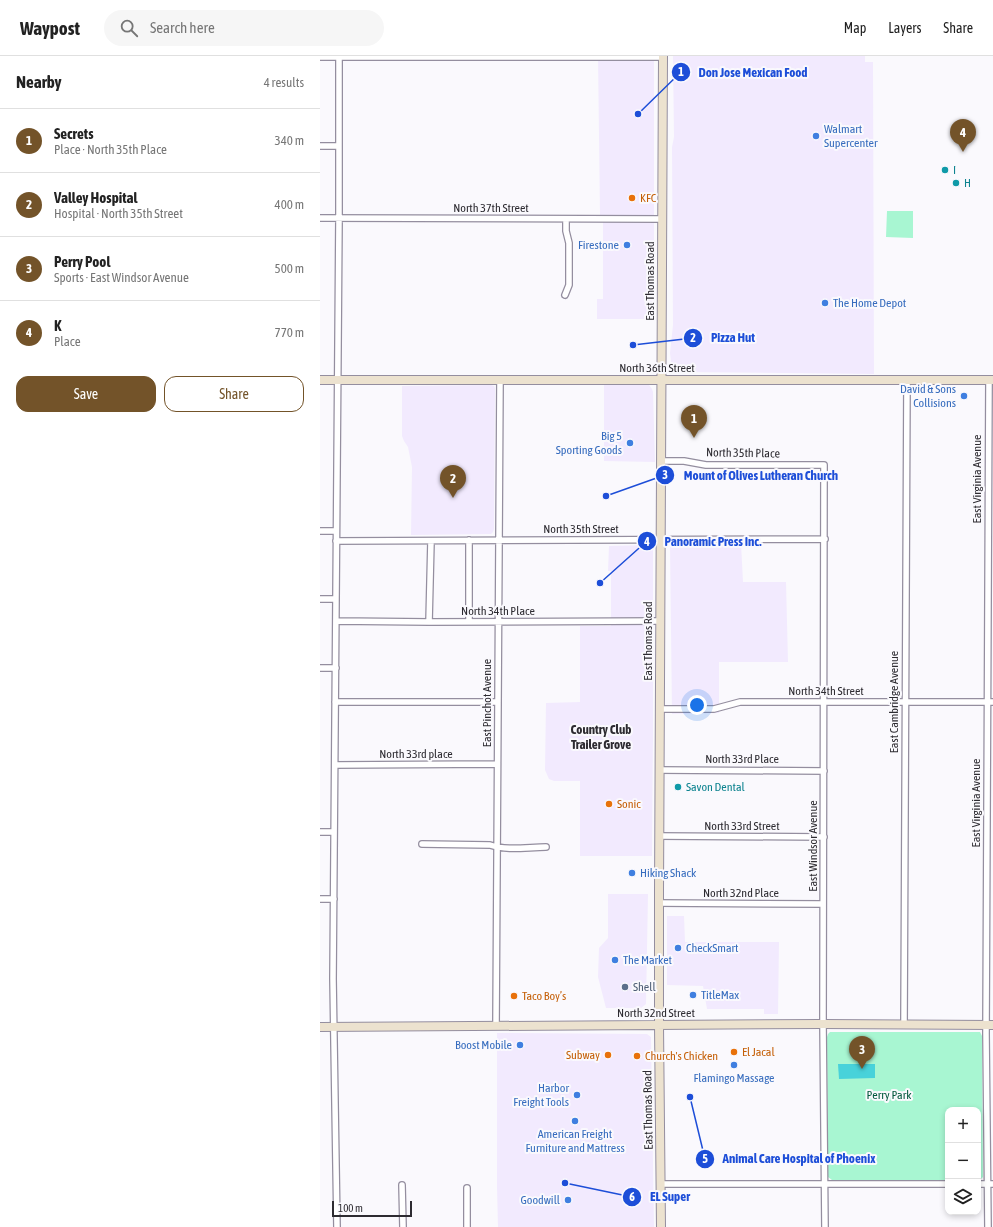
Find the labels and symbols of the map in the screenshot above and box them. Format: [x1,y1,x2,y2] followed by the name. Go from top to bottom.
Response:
[671,60,816,85] callout: Don Jose Mexican Food
[678,65,684,79] text: 1
[698,65,808,80] text: Don Jose Mexican Food
[950,119,976,152] pin: 4
[824,122,878,150] place label: Walmart Supercenter
[811,131,821,141] marker: Walmart Supercenter
[953,163,956,177] place label: I
[940,165,950,175] marker: I
[964,176,971,190] place label: H
[951,178,961,188] marker: H
[640,191,657,205] place label: KFC
[627,193,637,203] marker: KFC
[453,201,529,215] street label: North 37th Street
[578,238,619,252] place label: Firestone
[622,240,632,250] marker: Firestone
[643,241,657,321] street label: East Thomas Road
[833,296,907,310] place label: The Home Depot
[820,298,830,308] marker: The Home Depot
[683,325,763,350] callout: Pizza Hut
[711,330,755,345] text: Pizza Hut
[690,331,696,345] text: 2
[619,361,695,375] street label: North 36th Street
[900,382,956,410] place label: David & Sons Collisions
[959,391,969,401] marker: David & Sons Collisions
[681,405,707,438] pin: 1
[556,429,622,457] place label: Big 5 Sporting Goods
[970,435,984,523] street label: East Virginia Avenue
[625,438,635,448] marker: Big 5 Sporting Goods
[706,445,780,461] street label: North 35th Place
[655,462,846,487] callout: Mount of Olives Lutheran Church
[440,465,466,498] pin: 2
[662,468,668,482] text: 3
[684,468,838,483] text: Mount of Olives Lutheran Church
[543,522,619,536] street label: North 35th Street
[637,529,770,554] callout: Panoramic Press Inc.
[665,534,762,549] text: Panoramic Press Inc.
[643,535,650,549] text: 4
[641,601,655,681] street label: East Thomas Road
[461,604,535,618] street label: North 34th Place
[887,651,901,753] street label: East Cambridge Avenue
[480,659,494,747] street label: East Pinchot Avenue
[788,684,864,698] street label: North 34th Street
[687,695,707,715] your location
[571,722,632,752] district label: Country Club Trailer Grove
[379,747,453,761] street label: North 33rd place
[705,752,779,766] street label: North 33rd Place
[969,759,983,847] street label: East Virginia Avenue
[686,780,746,794] place label: Savon Dental
[673,782,683,792] marker: Savon Dental
[617,797,641,811] place label: Sonic
[604,799,614,809] marker: Sonic
[806,800,820,892] street label: East Windsor Avenue
[704,819,780,833] street label: North 33rd Street
[640,866,697,880] place label: Hiking Shack
[627,868,637,878] marker: Hiking Shack
[703,886,779,900] street label: North 32nd Place
[686,941,739,955] place label: CheckSmart
[673,943,683,953] marker: CheckSmart
[623,953,673,967] place label: The Market
[610,955,620,965] marker: The Market
[633,980,656,994] place label: Shell
[620,982,630,992] marker: Shell
[701,988,739,1002] place label: TitleMax
[522,989,566,1003] place label: Taco Boy’s
[688,990,698,1000] marker: TitleMax
[509,991,519,1001] marker: Taco Boy’s
[617,1006,695,1020] street label: North 32nd Street
[849,1036,875,1069] pin: 3
[455,1038,512,1052] place label: Boost Mobile
[515,1040,525,1050] marker: Boost Mobile
[742,1045,775,1059] place label: El Jacal
[729,1047,739,1057] marker: El Jacal
[566,1048,600,1062] place label: Subway
[645,1049,718,1063] place label: Church's Chicken
[603,1050,613,1060] marker: Subway
[632,1051,642,1061] marker: Church's Chicken
[729,1060,739,1070] marker: Flamingo Massage
[640,1070,656,1150] street label: East Thomas Road
[693,1071,775,1085] place label: Flamingo Massage
[513,1081,569,1109] place label: Harbor Freight Tools
[867,1088,912,1102] park label: Perry Park
[572,1090,582,1100] marker: Harbor Freight Tools
[570,1116,580,1126] marker: American Freight Furniture and Mattress
[525,1127,625,1155] place label: American Freight Furniture and Mattress
[695,1146,884,1171] callout: Animal Care Hospital of Phoenix
[722,1151,876,1166] text: Animal Care Hospital of Phoenix
[702,1152,708,1166] text: 5
[622,1184,698,1209] callout: EL Super
[650,1189,691,1204] text: EL Super
[629,1190,635,1204] text: 6
[520,1193,561,1207] place label: Goodwill
[563,1195,573,1205] marker: Goodwill
[332,1199,412,1218] scale bar

